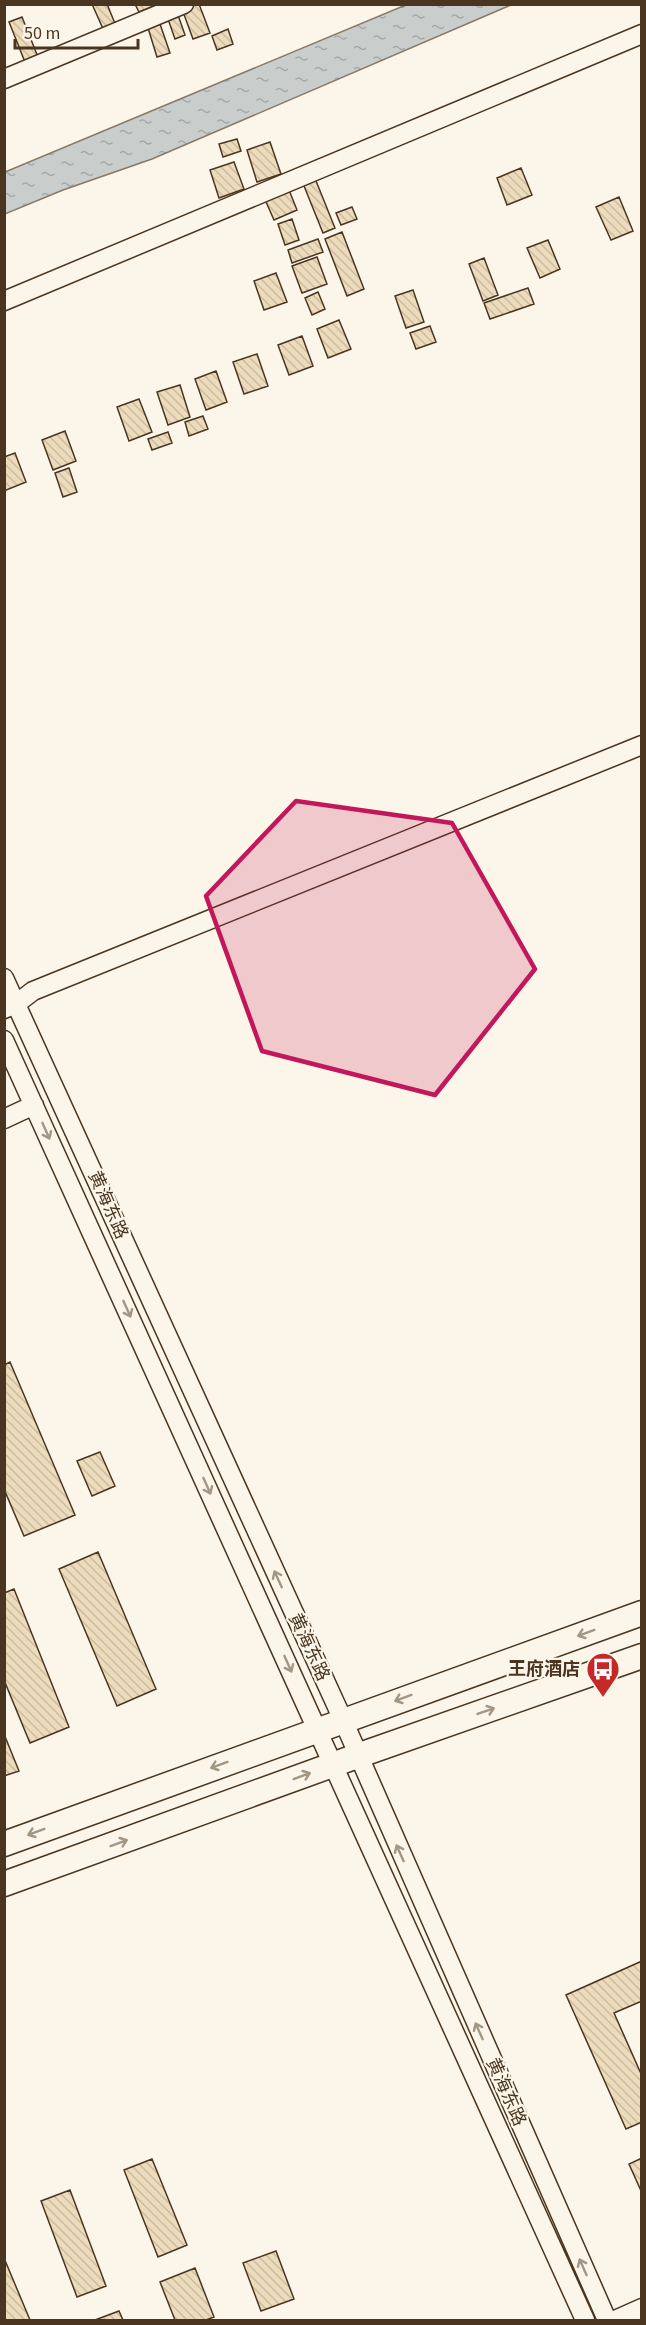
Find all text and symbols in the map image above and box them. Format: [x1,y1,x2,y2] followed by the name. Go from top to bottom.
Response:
[15,12,138,50] scale bar
[24,21,60,46] text: 50 m
[41,1122,52,1140] one-way arrow
[82,1167,134,1243] street label: 黄海东路
[121,1299,133,1317] one-way arrow
[202,1477,214,1495] one-way arrow
[272,1570,283,1588] one-way arrow
[282,1609,336,1685] street label: 黄海东路
[577,1628,596,1639] one-way arrow
[585,1651,621,1698] bus stop icon: 王府酒店
[283,1654,294,1672] one-way arrow
[508,1657,580,1682] place label: 王府酒店
[394,1694,413,1705] one-way arrow
[476,1704,495,1715] one-way arrow
[211,1761,229,1772] one-way arrow
[292,1770,311,1781] one-way arrow
[28,1828,46,1839] one-way arrow
[109,1836,128,1847] one-way arrow
[394,1844,405,1862] one-way arrow
[473,2023,484,2041] one-way arrow
[480,2054,532,2130] street label: 黄海东路
[577,2258,588,2276] one-way arrow

